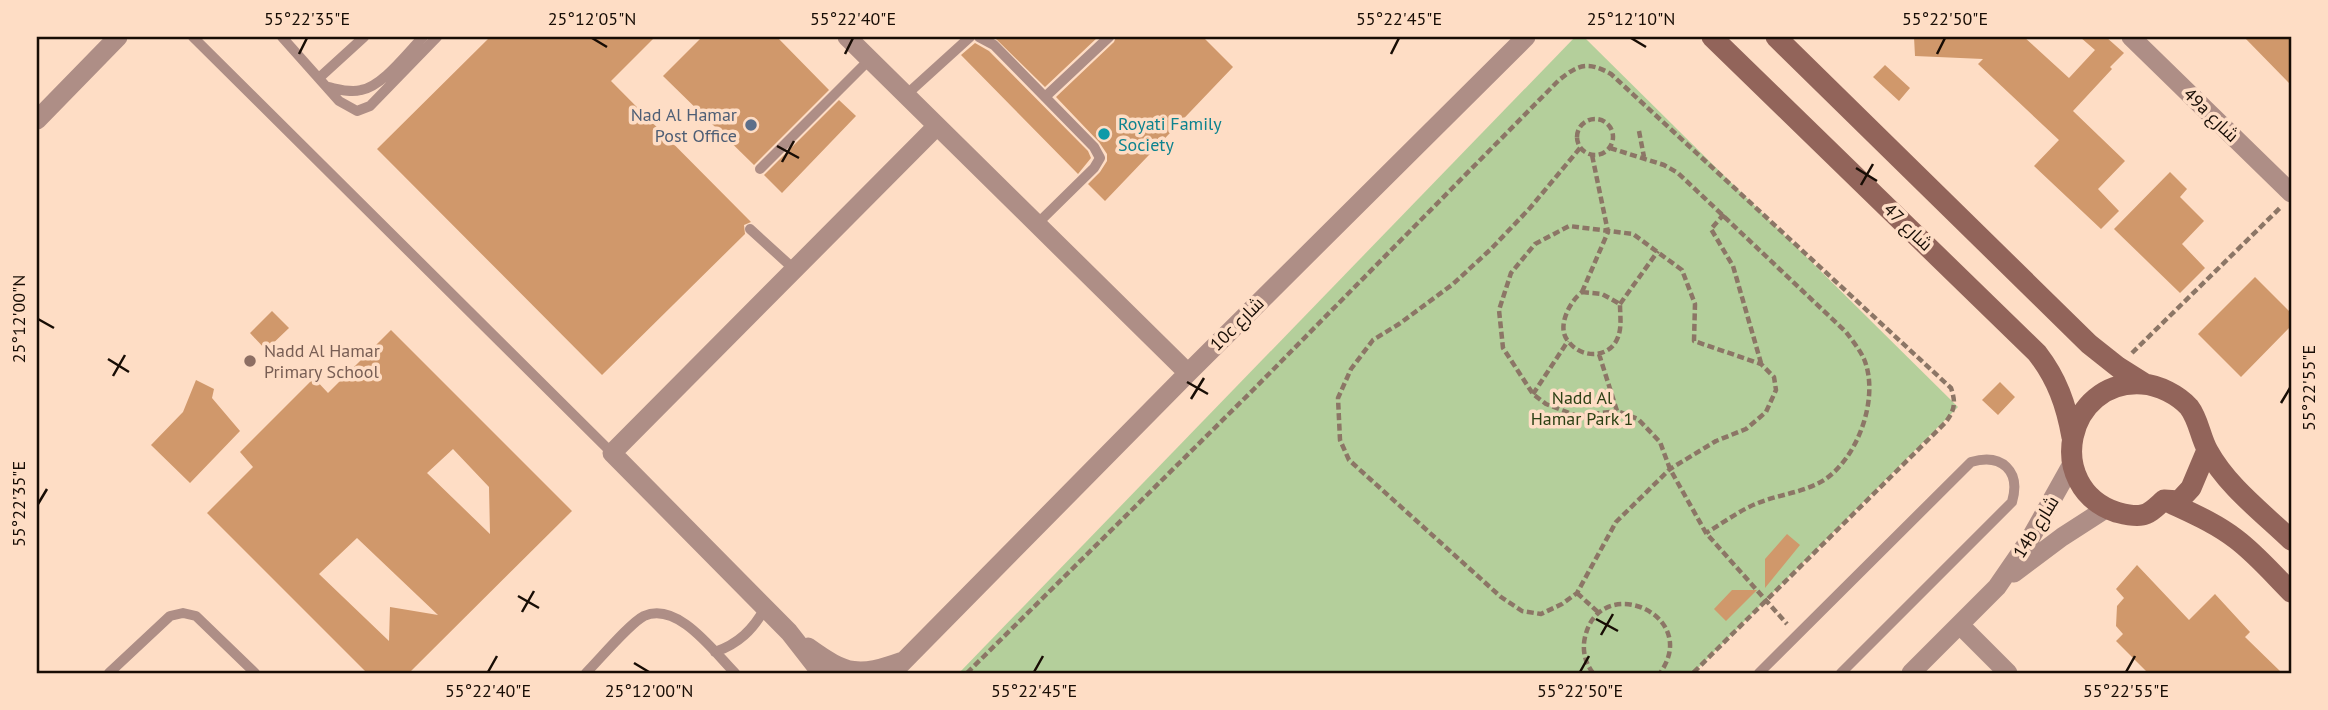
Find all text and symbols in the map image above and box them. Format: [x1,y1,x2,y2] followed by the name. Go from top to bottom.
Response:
[264,7,350,30] text: 55°22'35"E
[548,7,636,30] text: 25°12'05"N
[810,7,896,30] text: 55°22'40"E
[1356,7,1442,30] text: 55°22'45"E
[1587,7,1675,30] text: 25°12'10"N
[1902,7,1988,30] text: 55°22'50"E
[2178,83,2244,147] street label: 49a شارع
[631,103,737,147] place label: Nad Al Hamar Post Office
[1118,112,1222,156] place label: Royati Family Society
[743,117,759,133] marker: Nad Al Hamar Post Office
[1096,126,1112,142] marker: Royati Family Society
[1878,198,1938,256] street label: شارع 47
[7,275,30,363] text: 25°12'00"N
[1205,292,1269,356] street label: 10c شارع
[264,339,380,383] place label: Nadd Al Hamar Primary School
[2297,345,2320,431] text: 55°22'55"E
[242,353,258,369] marker: Nadd Al Hamar Primary School
[1531,386,1633,430] park label: Nadd Al Hamar Park 1
[7,461,30,547] text: 55°22'35"E
[2008,491,2064,563] street label: 14b شارع
[445,679,531,702] text: 55°22'40"E
[605,679,693,702] text: 25°12'00"N
[991,679,1077,702] text: 55°22'45"E
[1537,679,1623,702] text: 55°22'50"E
[2083,679,2169,702] text: 55°22'55"E

